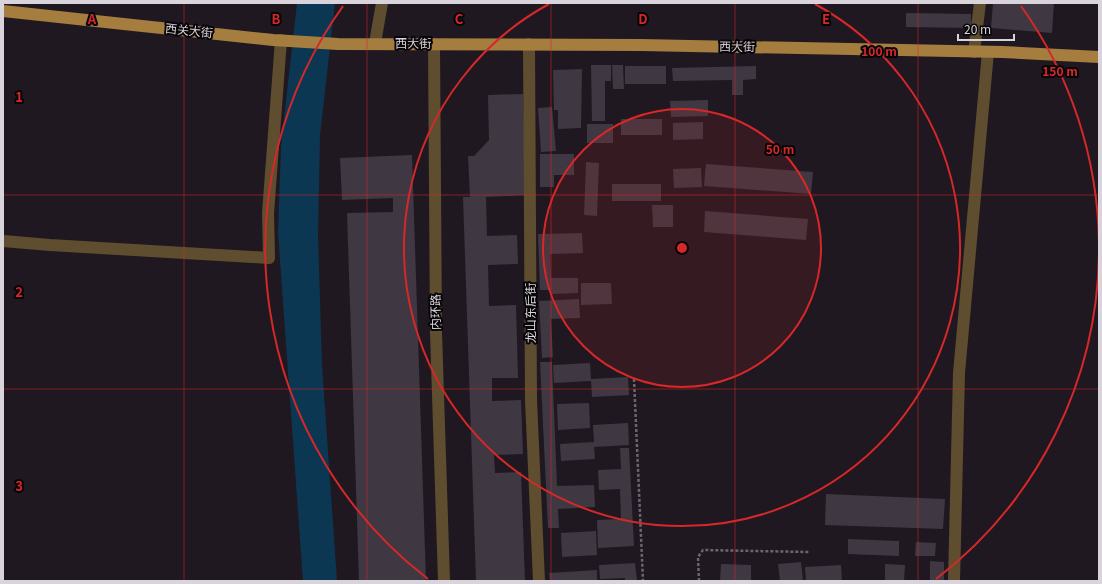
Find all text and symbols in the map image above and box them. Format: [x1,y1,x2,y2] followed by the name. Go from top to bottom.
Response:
[87,9,97,28] text: A
[272,9,281,28] text: B
[455,9,464,28] text: C
[638,9,648,28] text: D
[822,9,830,28] text: E
[958,16,1014,42] scale bar
[164,19,214,40] street label: 西关大街
[964,20,991,37] text: 20 m
[395,34,431,51] street label: 西大街
[719,37,755,54] street label: 西大街
[861,42,897,59] text: 100 m
[1042,62,1078,79] text: 150 m
[15,87,23,106] text: 1
[766,140,794,157] text: 50 m
[675,241,689,255] centre of rings
[15,282,23,301] text: 2
[521,283,538,343] street label: 龙山东后街
[426,294,443,330] street label: 内环路
[15,476,23,495] text: 3

